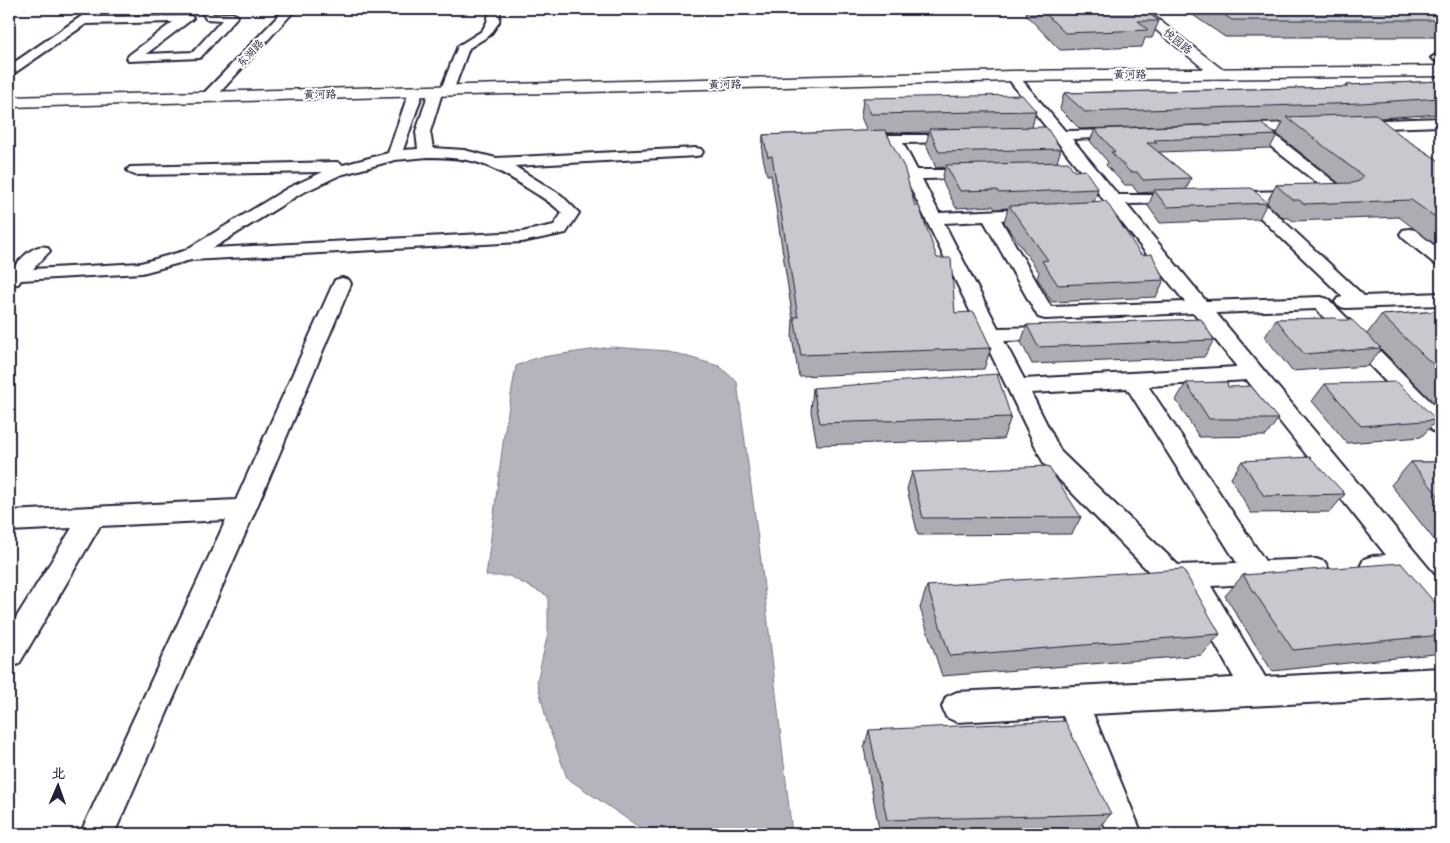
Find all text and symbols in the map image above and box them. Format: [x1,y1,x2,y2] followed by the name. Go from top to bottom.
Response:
[1161,25,1195,57] street label: 悦园路
[234,36,266,70] street label: 东湖路
[1113,67,1147,81] street label: 黄河路
[708,77,742,91] street label: 黄河路
[303,87,337,101] street label: 黄河路
[32,760,82,810] north arrow
[51,763,66,782] text: 北

